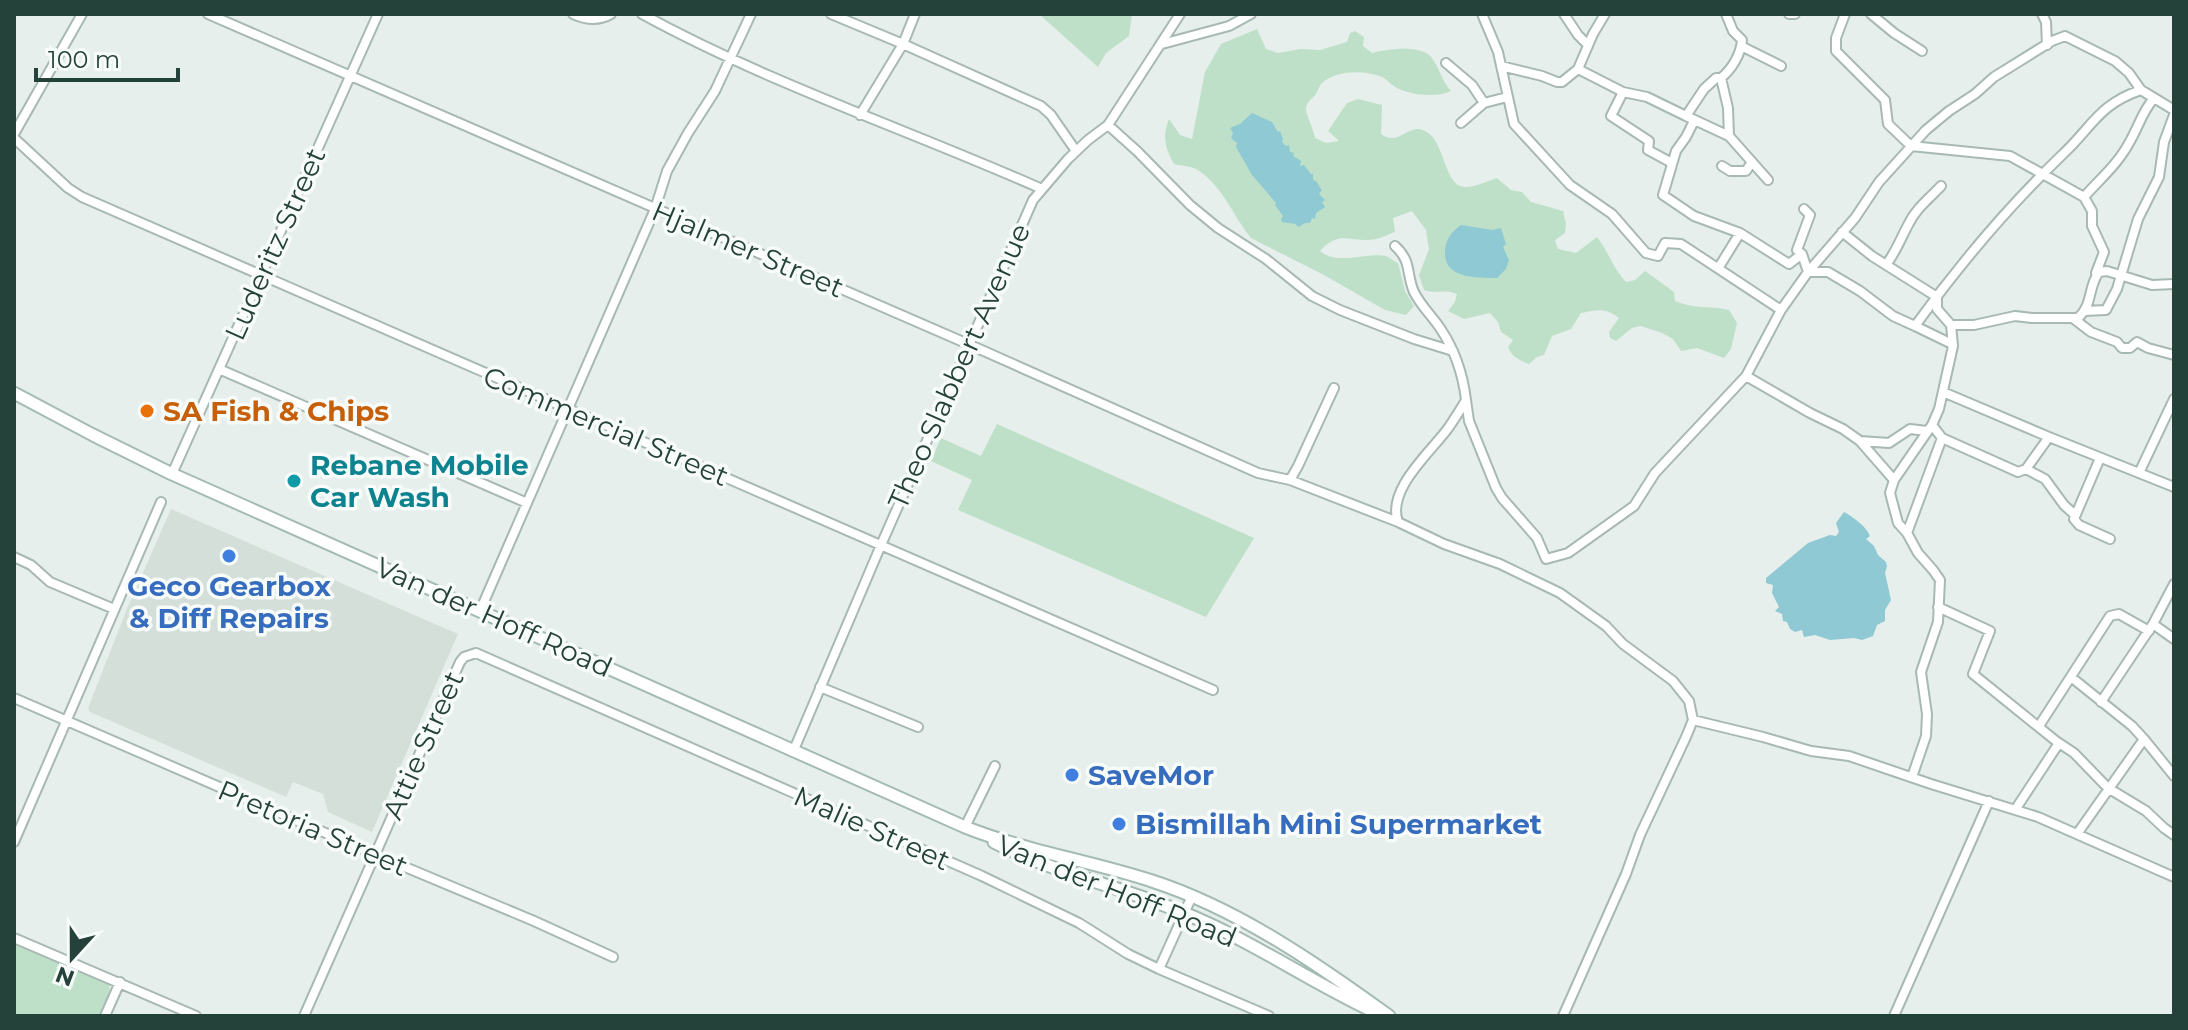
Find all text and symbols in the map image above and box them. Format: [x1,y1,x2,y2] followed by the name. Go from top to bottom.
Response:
[36,32,178,82] scale bar
[48,45,120,74] text: 100 m
[217,143,333,345] street label: Luderitz Street
[647,193,849,305] street label: Hjalmer Street
[881,218,1037,514] street label: Theo Slabbert Avenue
[478,359,734,493] street label: Commercial Street
[163,394,389,428] place label: SA Fish & Chips
[138,402,156,420] marker: SA Fish & Chips
[310,448,529,514] place label: Rebane Mobile Car Wash
[285,472,303,490] marker: Rebane Mobile Car Wash
[220,547,238,565] marker: Geco Gearbox & Diff Repairs
[371,550,617,684] street label: Van der Hoff Road
[127,569,331,635] place label: Geco Gearbox & Diff Repairs
[375,666,471,824] street label: Attie Street
[1088,758,1214,792] place label: SaveMor
[1063,766,1081,784] marker: SaveMor
[213,773,413,883] street label: Pretoria Street
[789,778,955,878] street label: Malie Street
[1135,807,1542,841] place label: Bismillah Mini Supermarket
[1110,815,1128,833] marker: Bismillah Mini Supermarket
[992,827,1242,955] street label: Van der Hoff Road
[32,918,112,998] north arrow
[52,960,78,992] text: N

